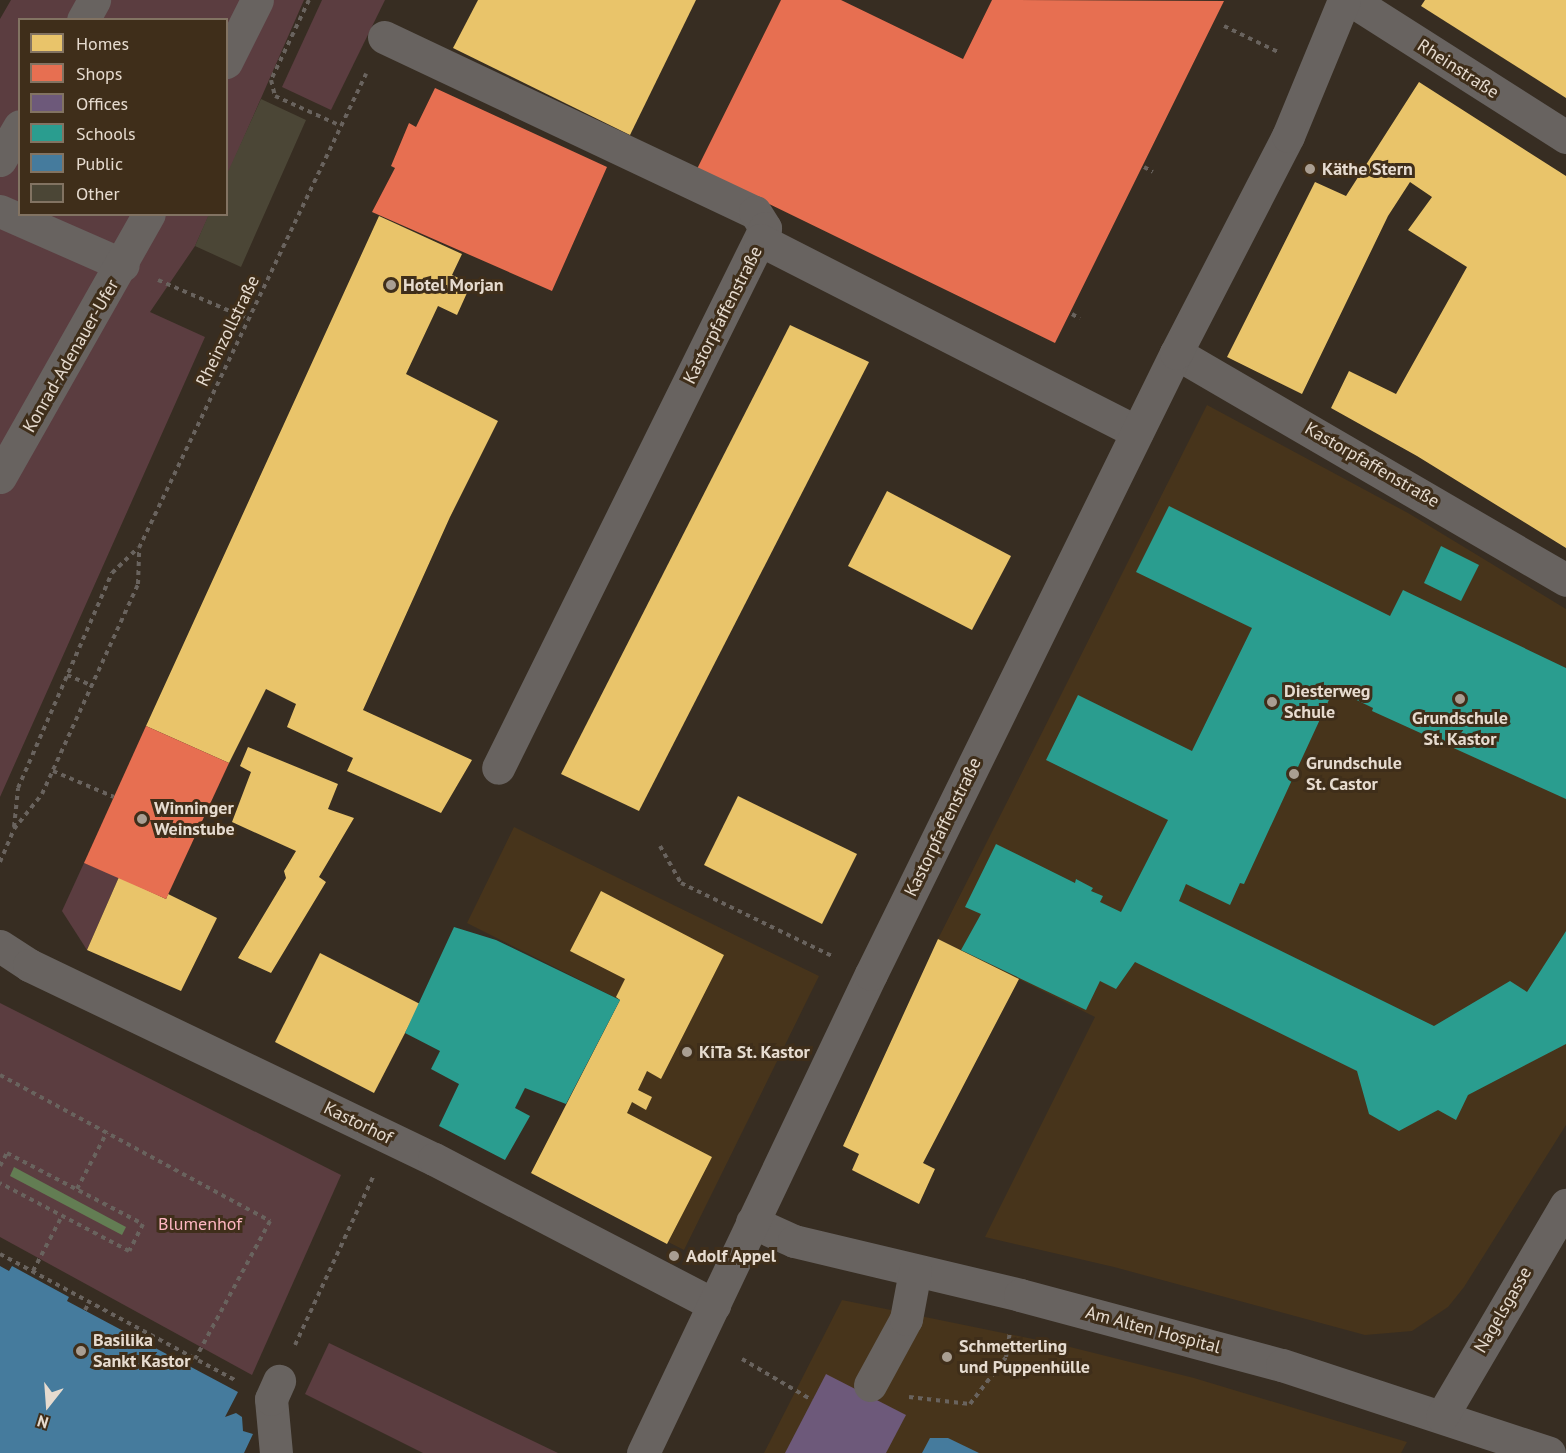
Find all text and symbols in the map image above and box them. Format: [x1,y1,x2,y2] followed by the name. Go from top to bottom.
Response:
[18,18,228,216] legend
[76,32,129,55] text: Homes
[1413,35,1503,103] street label: Rheinstraße
[76,62,122,85] text: Shops
[76,92,128,115] text: Offices
[76,122,136,145] text: Schools
[76,152,123,175] text: Public
[1322,158,1413,180] place label: Käthe Stern
[1303,162,1317,176] marker: Käthe Stern
[76,182,120,205] text: Other
[679,243,767,387] street label: Kastorpfaffenstraße
[192,272,264,390] street label: Rheinzollstraße
[403,274,504,296] place label: Hotel Morjan
[18,276,124,436] street label: Konrad-Adenauer-Ufer
[384,278,398,292] marker: Hotel Morjan
[1301,418,1443,512] street label: Kastorpfaffenstraße
[1284,681,1370,724] place label: Diesterweg Schule
[1453,692,1467,706] marker: Grundschule St. Kastor
[1265,695,1279,709] marker: Diesterweg Schule
[1412,708,1508,750] place label: Grundschule St. Kastor
[1306,753,1402,795] place label: Grundschule St. Castor
[900,754,986,900] street label: Kastorpfaffenstraße
[1287,767,1301,781] marker: Grundschule St. Castor
[154,798,235,840] place label: Winninger Weinstube
[135,812,149,826] marker: Winninger Weinstube
[699,1041,811,1063] place label: KiTa St. Kastor
[680,1045,694,1059] marker: KiTa St. Kastor
[320,1097,396,1149] street label: Kastorhof
[158,1213,242,1235] park label: Blumenhof
[686,1245,777,1267] place label: Adolf Appel
[667,1249,681,1263] marker: Adolf Appel
[1470,1263,1536,1357] street label: Nagelsgasse
[1083,1302,1223,1358] street label: Am Alten Hospital
[93,1330,190,1372] place label: Basilika Sankt Kastor
[959,1336,1090,1378] place label: Schmetterling und Puppenhülle
[74,1344,88,1358] marker: Basilika Sankt Kastor
[940,1350,954,1364] marker: Schmetterling und Puppenhülle
[18,1375,78,1435] north arrow
[35,1411,51,1433] text: N

